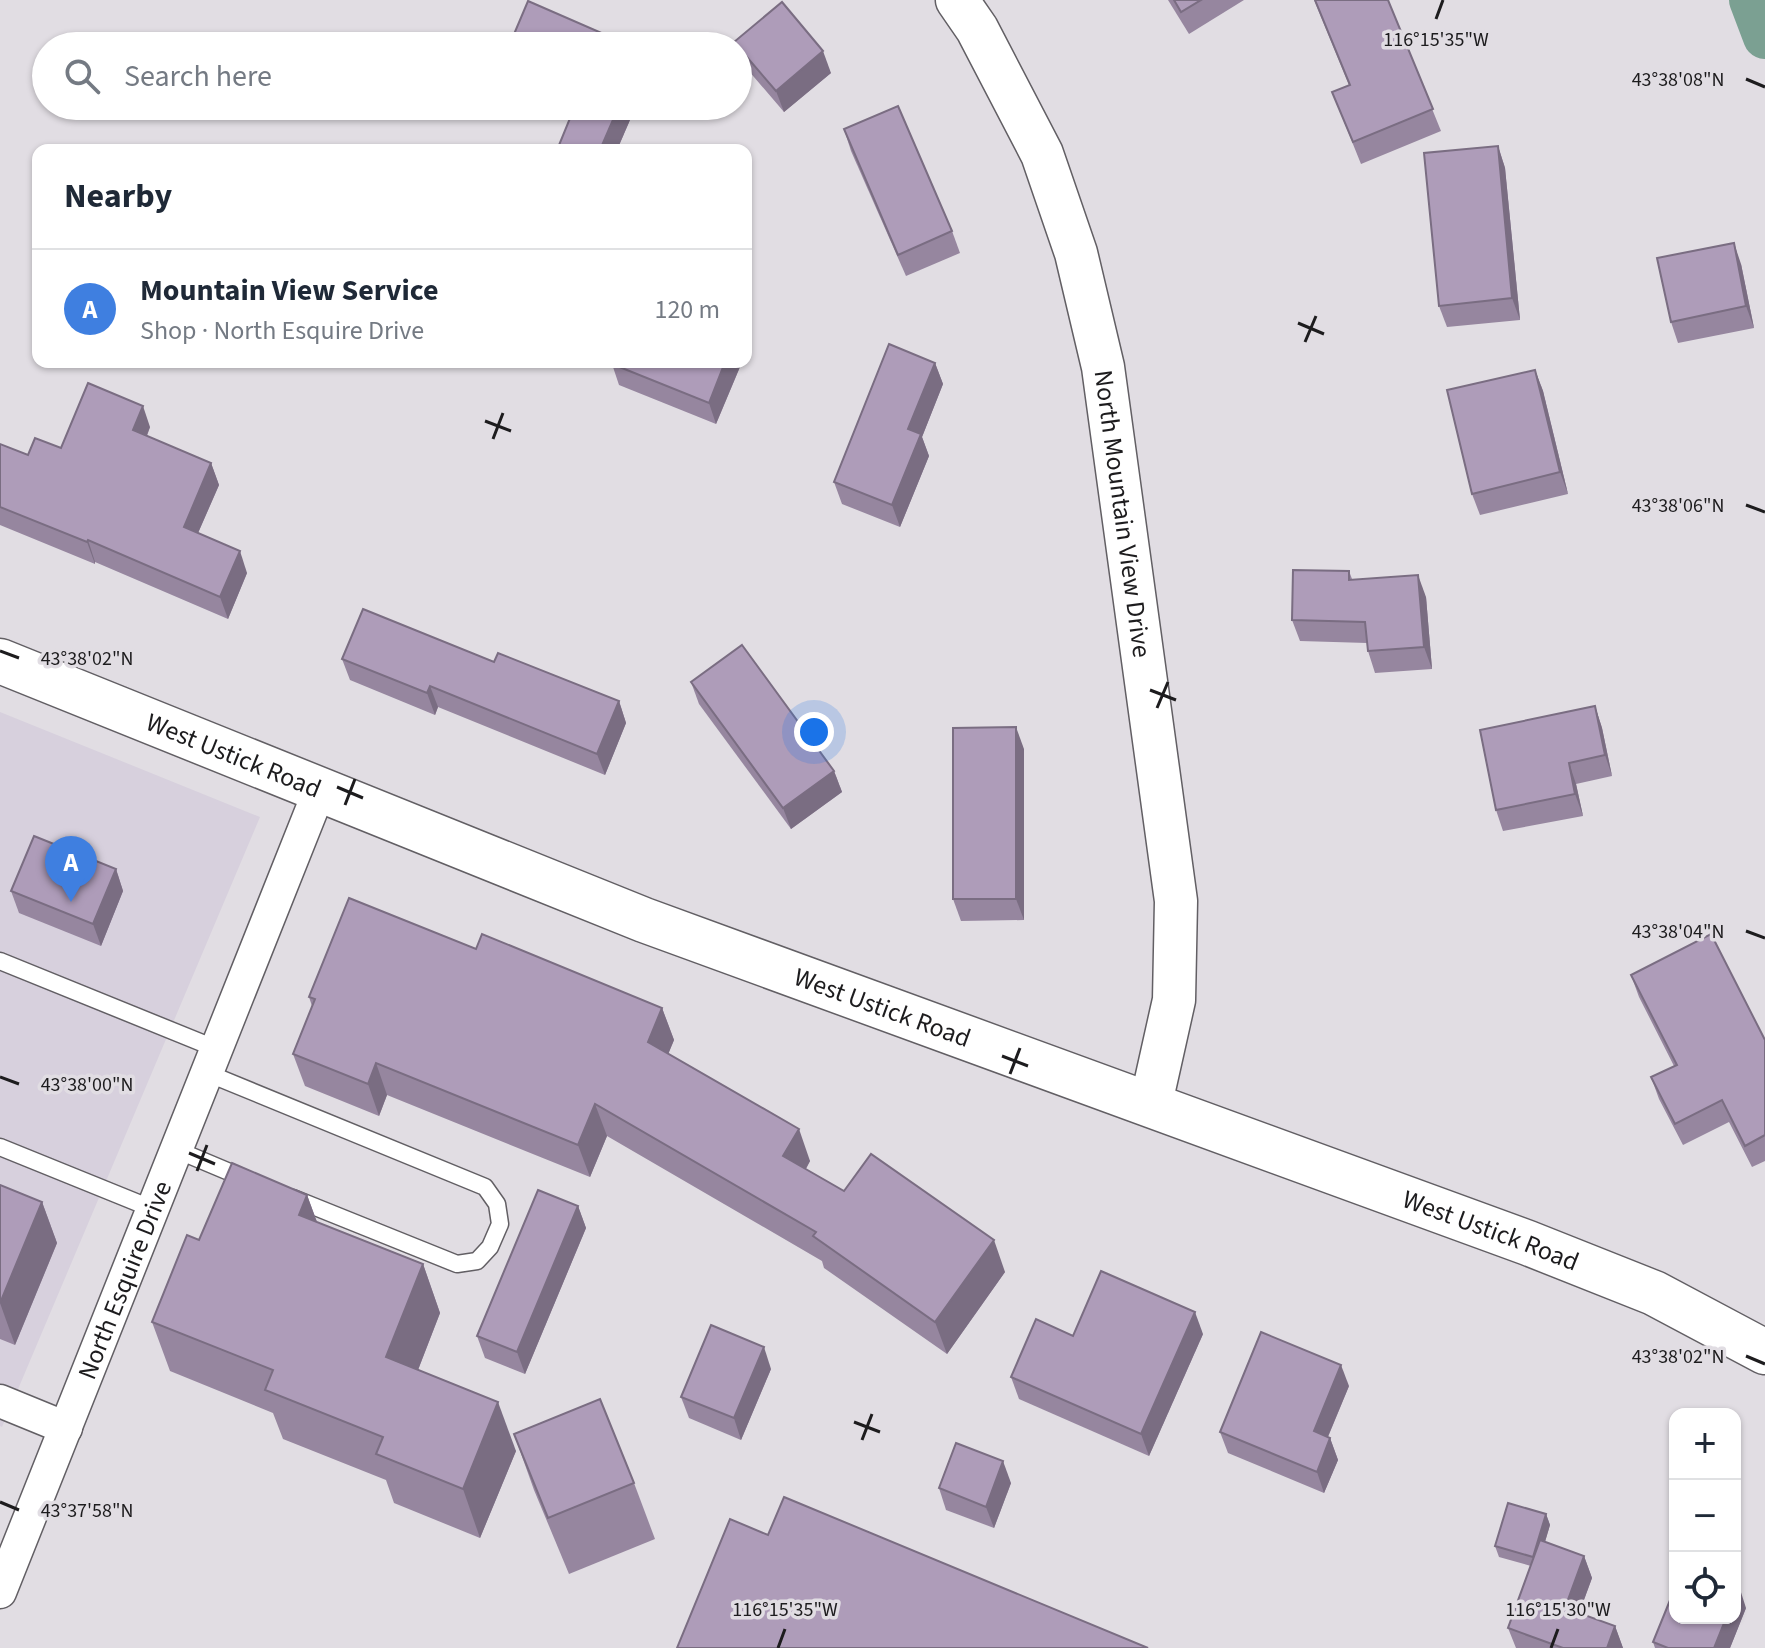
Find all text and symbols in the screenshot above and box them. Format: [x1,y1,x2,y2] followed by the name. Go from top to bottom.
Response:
[1383,26,1489,54] text: 116°15'35"W
[32,32,752,120] search box
[60,54,104,98] icon: search
[124,55,272,98] text: Search here
[1632,66,1724,94] text: 43°38'08"N
[64,172,172,221] text: Nearby
[140,269,439,312] text: Mountain View Service
[83,291,97,328] text: A
[654,291,720,328] text: 120 m
[140,312,424,349] text: Shop · North Esquire Drive
[1085,368,1161,660] street label: North Mountain View Drive
[1632,492,1724,520] text: 43°38'06"N
[41,645,133,673] text: 43°38'02"N
[141,703,327,807] street label: West Ustick Road
[794,712,834,752] your location
[45,836,97,902] pin: A
[1632,918,1724,946] text: 43°38'04"N
[789,958,976,1056] street label: West Ustick Road
[41,1071,133,1099] text: 43°38'00"N
[68,1175,181,1385] street label: North Esquire Drive
[1398,1180,1585,1280] street label: West Ustick Road
[1632,1343,1724,1371] text: 43°38'02"N
[1669,1408,1741,1624] map controls
[1669,1408,1741,1480] button: +
[1669,1480,1741,1552] button: −
[41,1497,133,1525] text: 43°37'58"N
[1669,1552,1741,1624] button: locate
[732,1596,838,1624] text: 116°15'35"W
[1505,1596,1611,1624] text: 116°15'30"W

